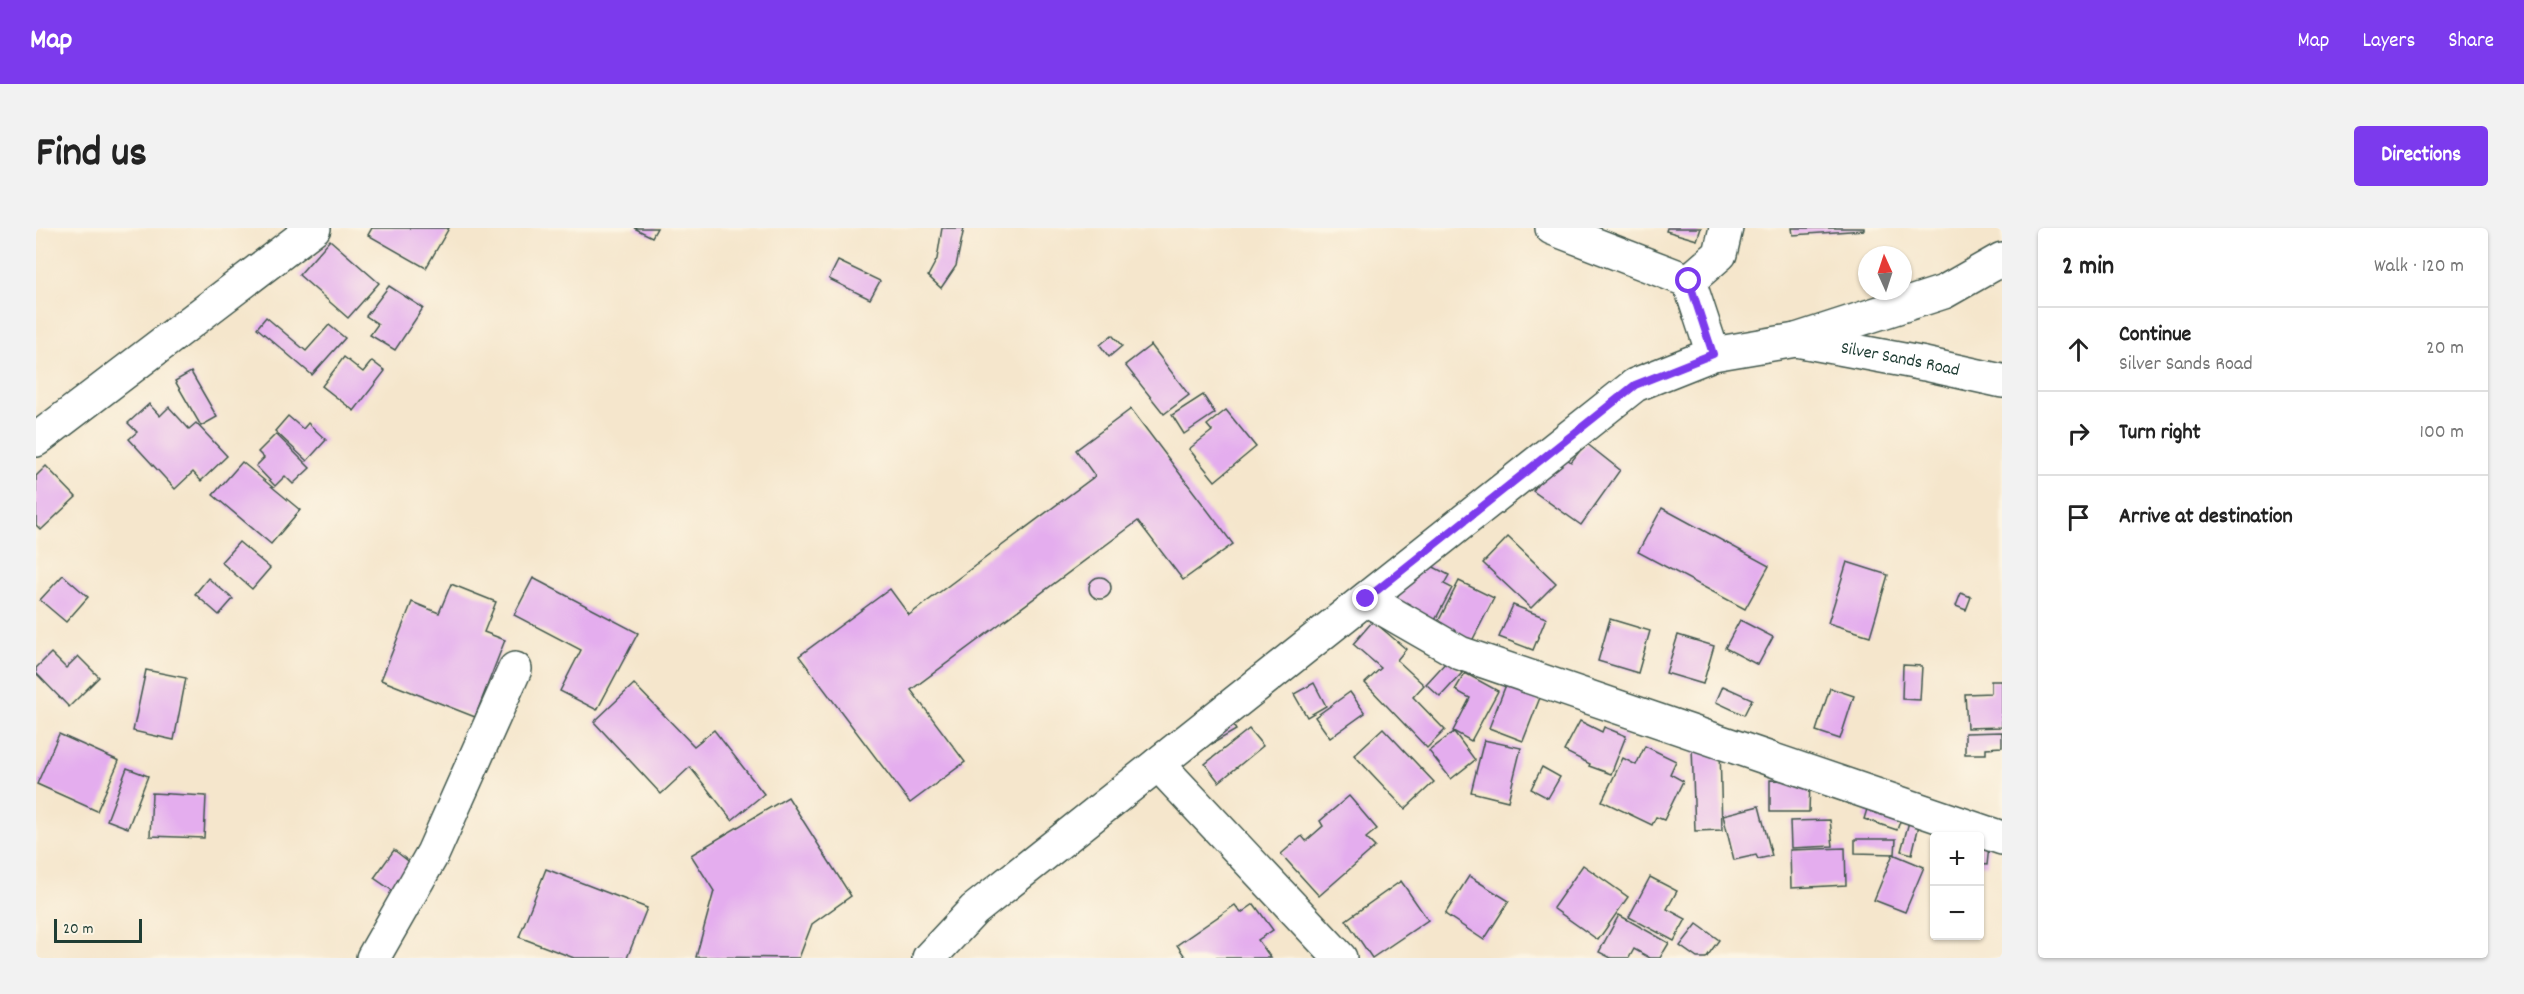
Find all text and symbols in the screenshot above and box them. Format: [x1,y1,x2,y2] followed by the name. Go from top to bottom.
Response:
[30,22,72,62] text: Map
[2298,27,2329,57] text: Map
[2362,27,2415,57] text: Layers
[2448,27,2494,57] text: Share
[36,126,147,186] text: Find us
[2354,126,2488,186] button: Directions
[1858,246,1912,300] north arrow
[2062,249,2114,286] text: 2 min
[2374,253,2464,281] text: Walk · 120 m
[1675,267,1701,293] route start
[2119,320,2191,351] text: Continue
[2062,333,2095,366] icon: ahead
[2426,335,2464,363] text: 20 m
[1839,336,1962,384] street label: Silver Sands Road
[2119,351,2253,379] text: Silver Sands Road
[2062,417,2095,450] icon: right
[2119,418,2201,449] text: Turn right
[2420,419,2464,447] text: 100 m
[2062,501,2095,534] icon: arrive
[2119,502,2293,533] text: Arrive at destination
[1352,585,1378,611] route end
[1930,832,1984,940] map controls
[1930,832,1984,886] button: +
[1930,886,1984,940] button: −
[54,916,142,944] scale bar
[63,918,93,941] text: 20 m

